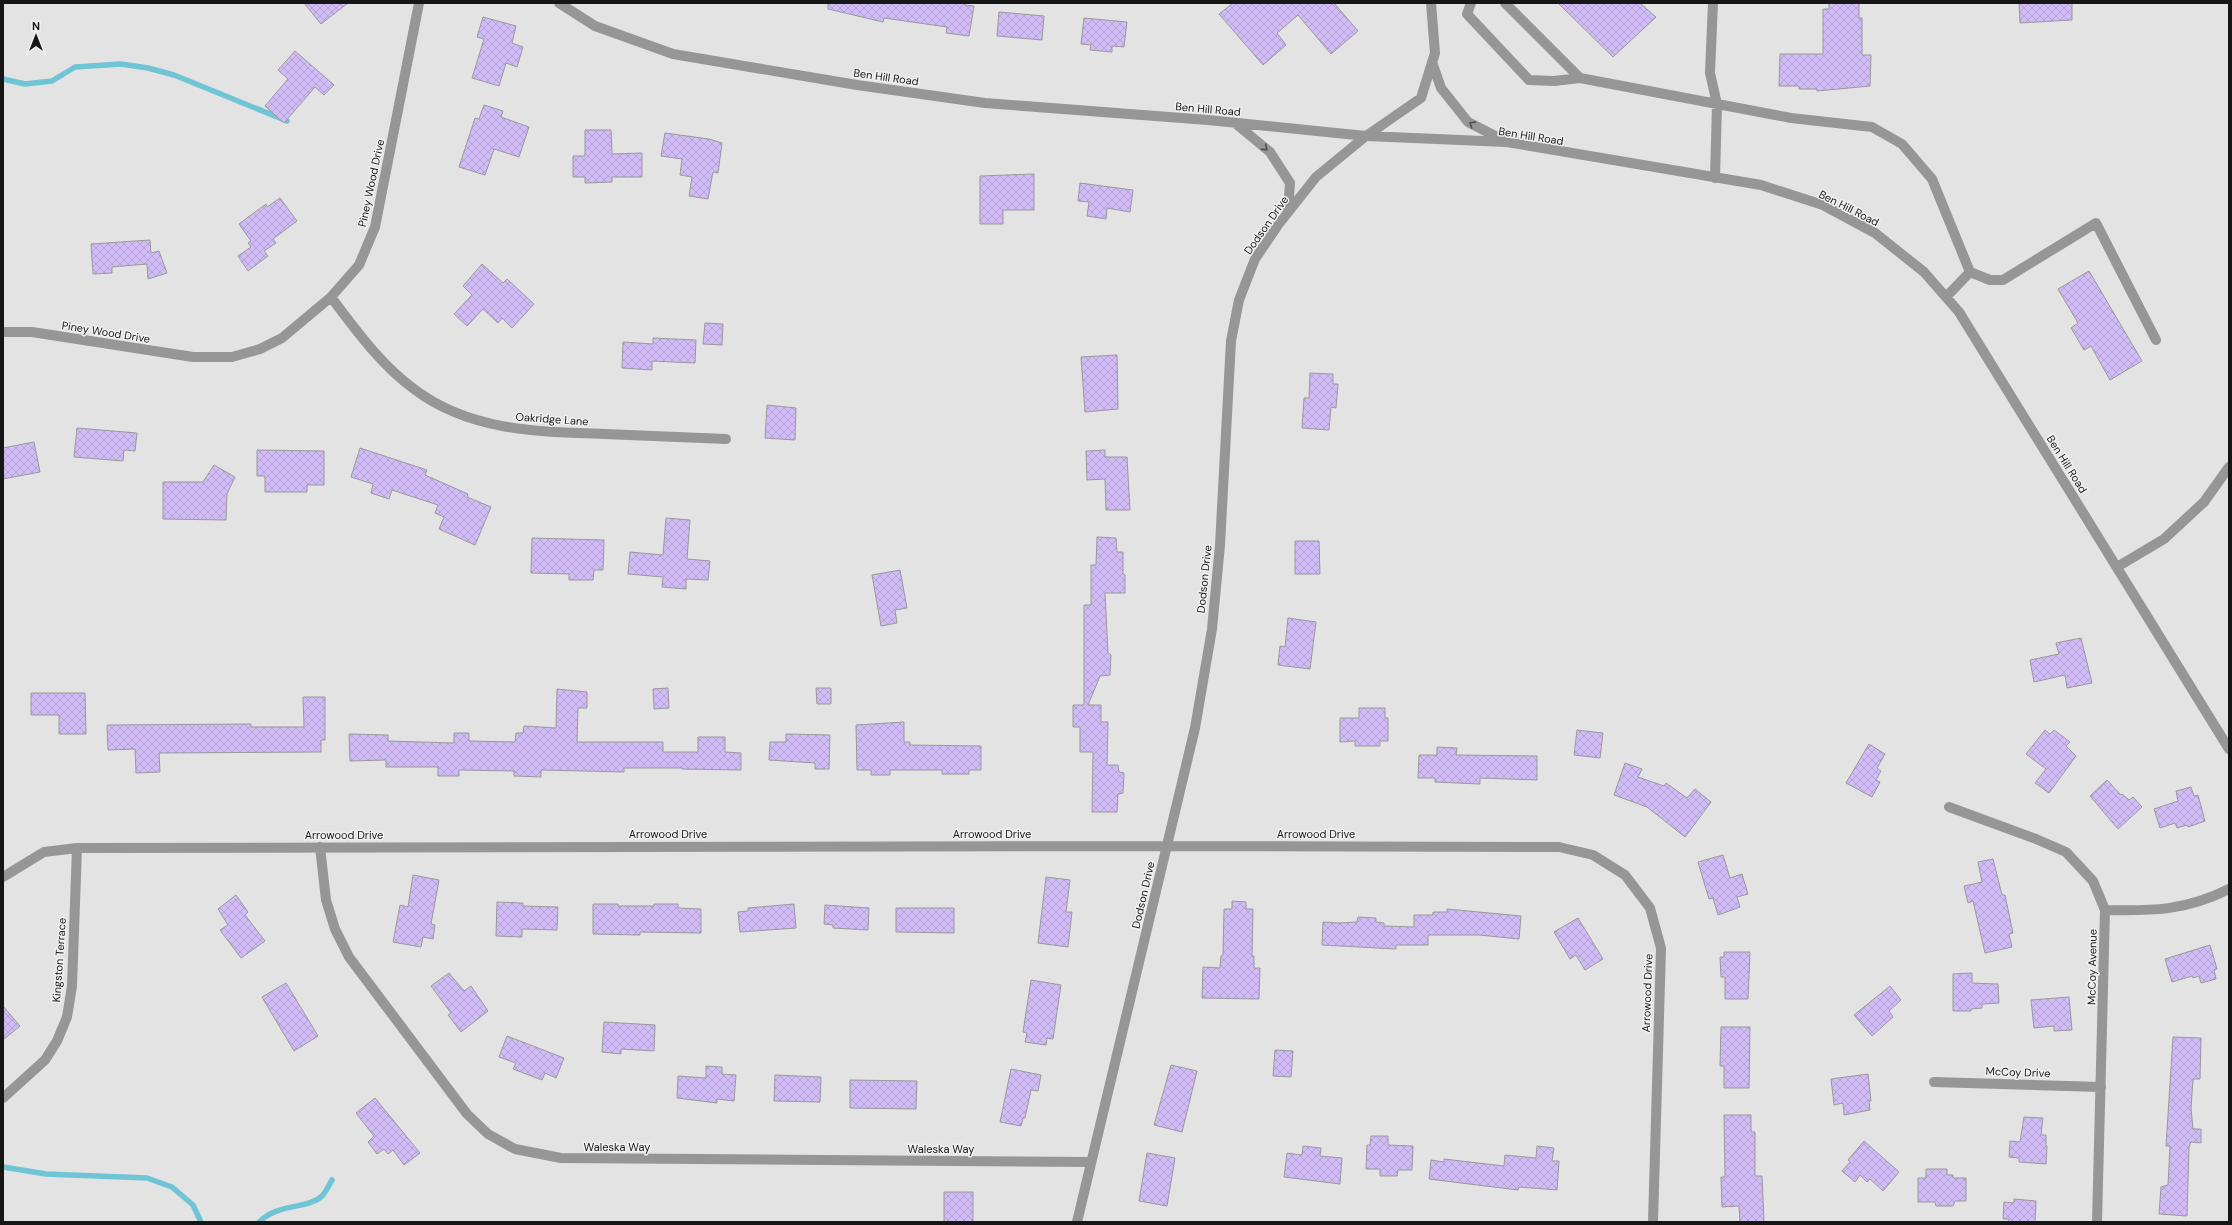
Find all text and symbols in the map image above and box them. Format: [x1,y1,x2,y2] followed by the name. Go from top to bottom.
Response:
[16,16,56,56] north arrow
[32,19,40,33] text: N
[852,65,920,89] street label: Ben Hill Road
[1175,99,1241,119] street label: Ben Hill Road
[1470,121,1477,128] one-way arrow
[1497,124,1565,148] street label: Ben Hill Road
[355,138,387,228] street label: Piney Wood Drive
[1261,143,1268,150] one-way arrow
[1817,187,1882,229] street label: Ben Hill Road
[1241,193,1291,257] street label: Dodson Drive
[61,318,151,346] street label: Piney Wood Drive
[515,409,589,429] street label: Oakridge Lane
[2044,432,2090,496] street label: Ben Hill Road
[1193,544,1215,614] street label: Dodson Drive
[629,827,707,841] street label: Arrowood Drive
[953,827,1031,841] street label: Arrowood Drive
[1277,827,1355,841] street label: Arrowood Drive
[305,828,383,842] street label: Arrowood Drive
[1128,860,1158,930] street label: Dodson Drive
[49,917,69,1003] street label: Kingston Terrace
[2084,929,2100,1005] street label: McCoy Avenue
[1639,953,1655,1033] street label: Arrowood Drive
[1985,1064,2051,1080] street label: McCoy Drive
[584,1140,650,1154] street label: Waleska Way
[908,1142,974,1156] street label: Waleska Way

